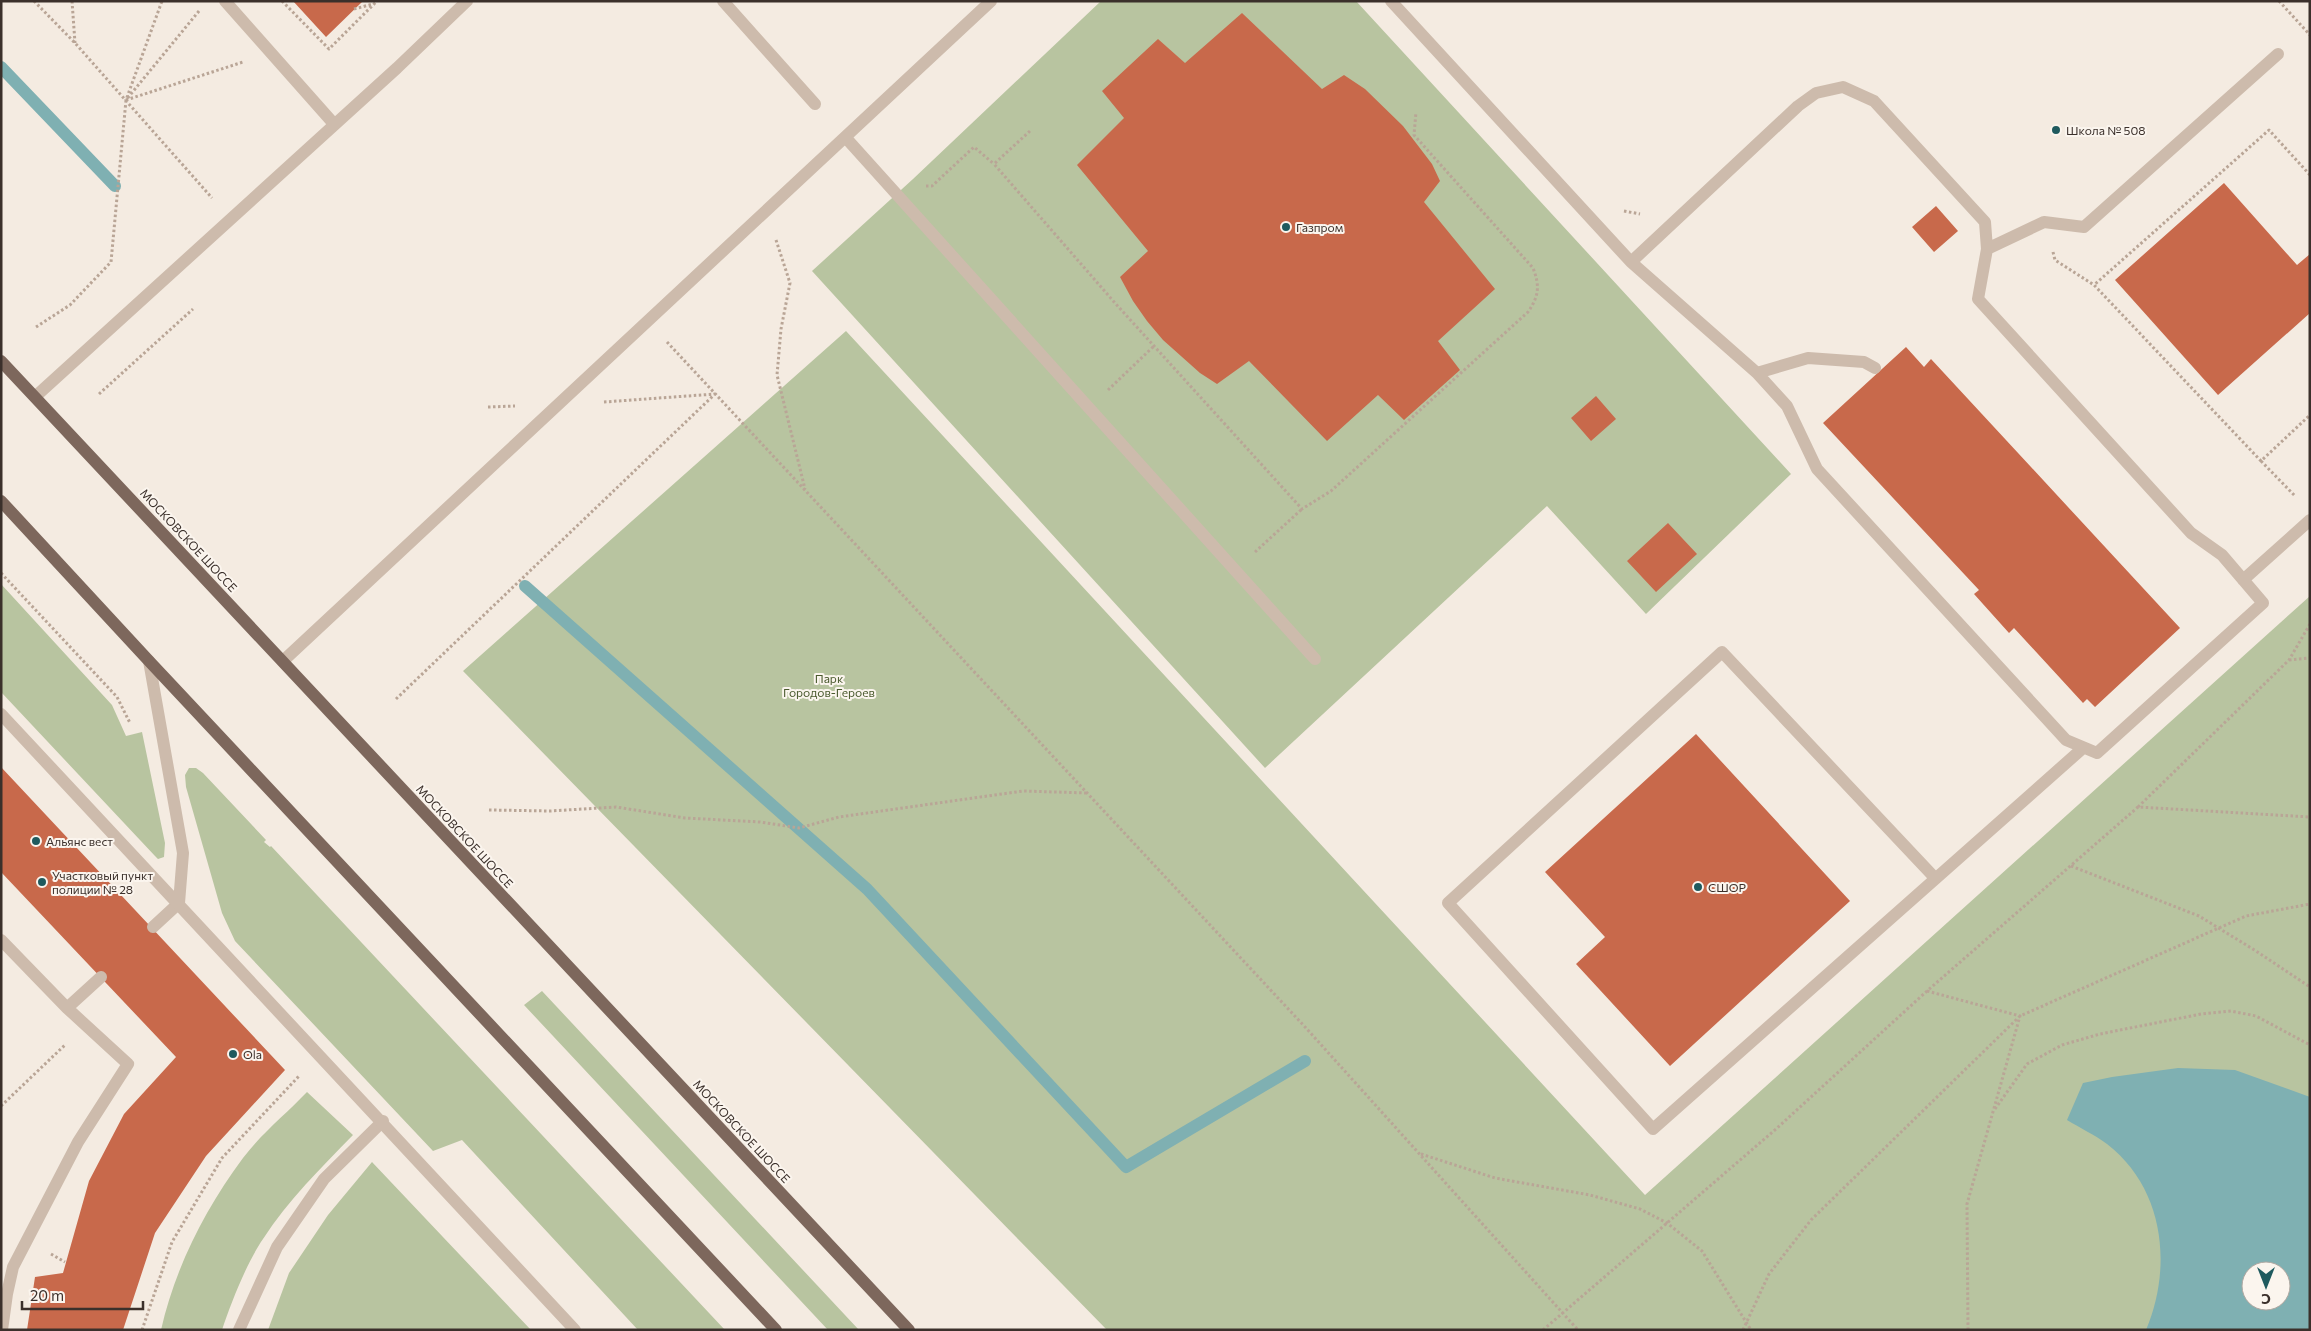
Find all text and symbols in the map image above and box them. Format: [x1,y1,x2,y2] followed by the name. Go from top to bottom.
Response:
[2066,123,2146,137] place label: Школа № 508
[2050,124,2062,136] marker: Школа № 508
[1296,220,1343,234] place label: Газпром
[1280,221,1292,233] marker: Газпром
[138,486,240,594] street label: МОСКОВСКОЕ ШОССЕ
[783,671,875,699] park label: Парк Городов-Героев
[414,782,516,890] street label: МОСКОВСКОЕ ШОССЕ
[46,834,113,848] place label: Альянс вест
[30,835,42,847] marker: Альянс вест
[52,868,153,896] place label: Участковый пункт полиции № 28
[36,876,48,888] marker: Участковый пункт полиции № 28
[1708,880,1747,894] place label: СШОР
[1692,881,1704,893] marker: СШОР
[243,1047,262,1061] place label: Ola
[227,1048,239,1060] marker: Ola
[691,1077,793,1185] street label: МОСКОВСКОЕ ШОССЕ
[2241,1261,2291,1311] north arrow
[22,1278,144,1310] scale bar
[30,1286,64,1304] text: 20 m
[2261,1291,2271,1308] text: С

